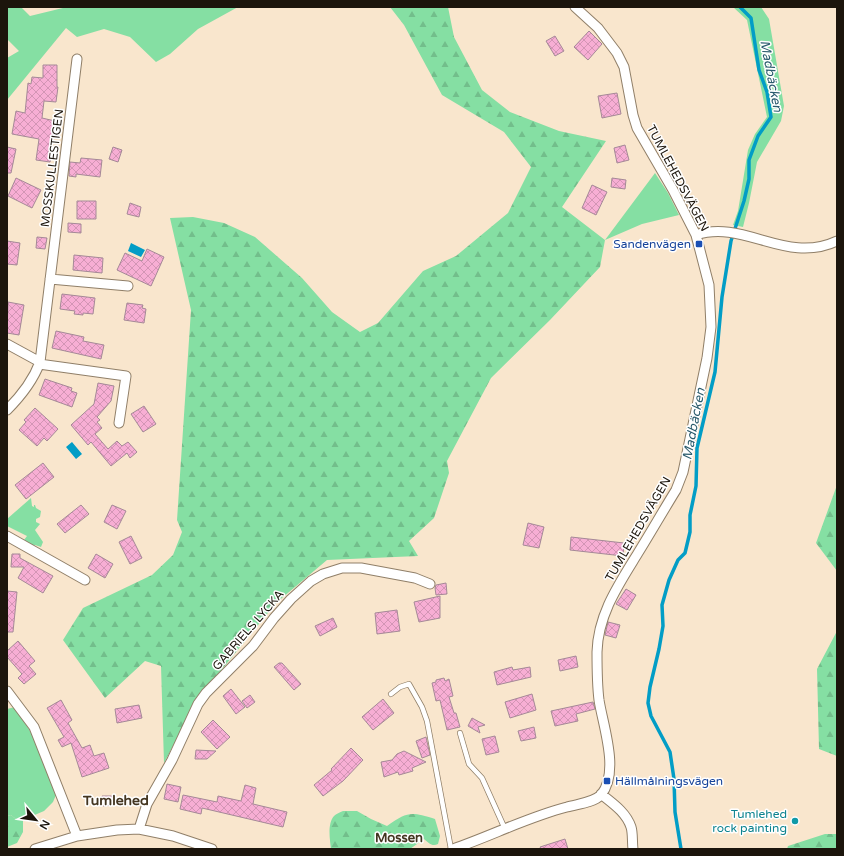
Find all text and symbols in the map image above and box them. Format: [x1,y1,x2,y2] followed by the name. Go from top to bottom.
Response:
[756,39,786,114] water label: Madbäcken
[38,108,66,228] street label: MOSSKULLESTIGEN
[644,122,712,234] street label: TUMLEHEDSVÄGEN
[613,237,691,251] place label: Sandenvägen
[694,239,704,249] marker: Sandenvägen
[679,386,709,461] water label: Madbäcken
[602,474,674,584] street label: TUMLEHEDSVÄGEN
[209,587,287,673] street label: GABRIELS LYCKA
[615,774,723,788] place label: Hällmålningsvägen
[602,776,612,786] marker: Hällmålningsvägen
[82,792,149,809] district label: Tumlehed
[16,800,56,840] north arrow
[712,807,787,835] place label: Tumlehed rock painting
[790,816,800,826] marker: Tumlehed rock painting
[36,818,52,832] text: N
[375,830,423,846] district label: Mossen

